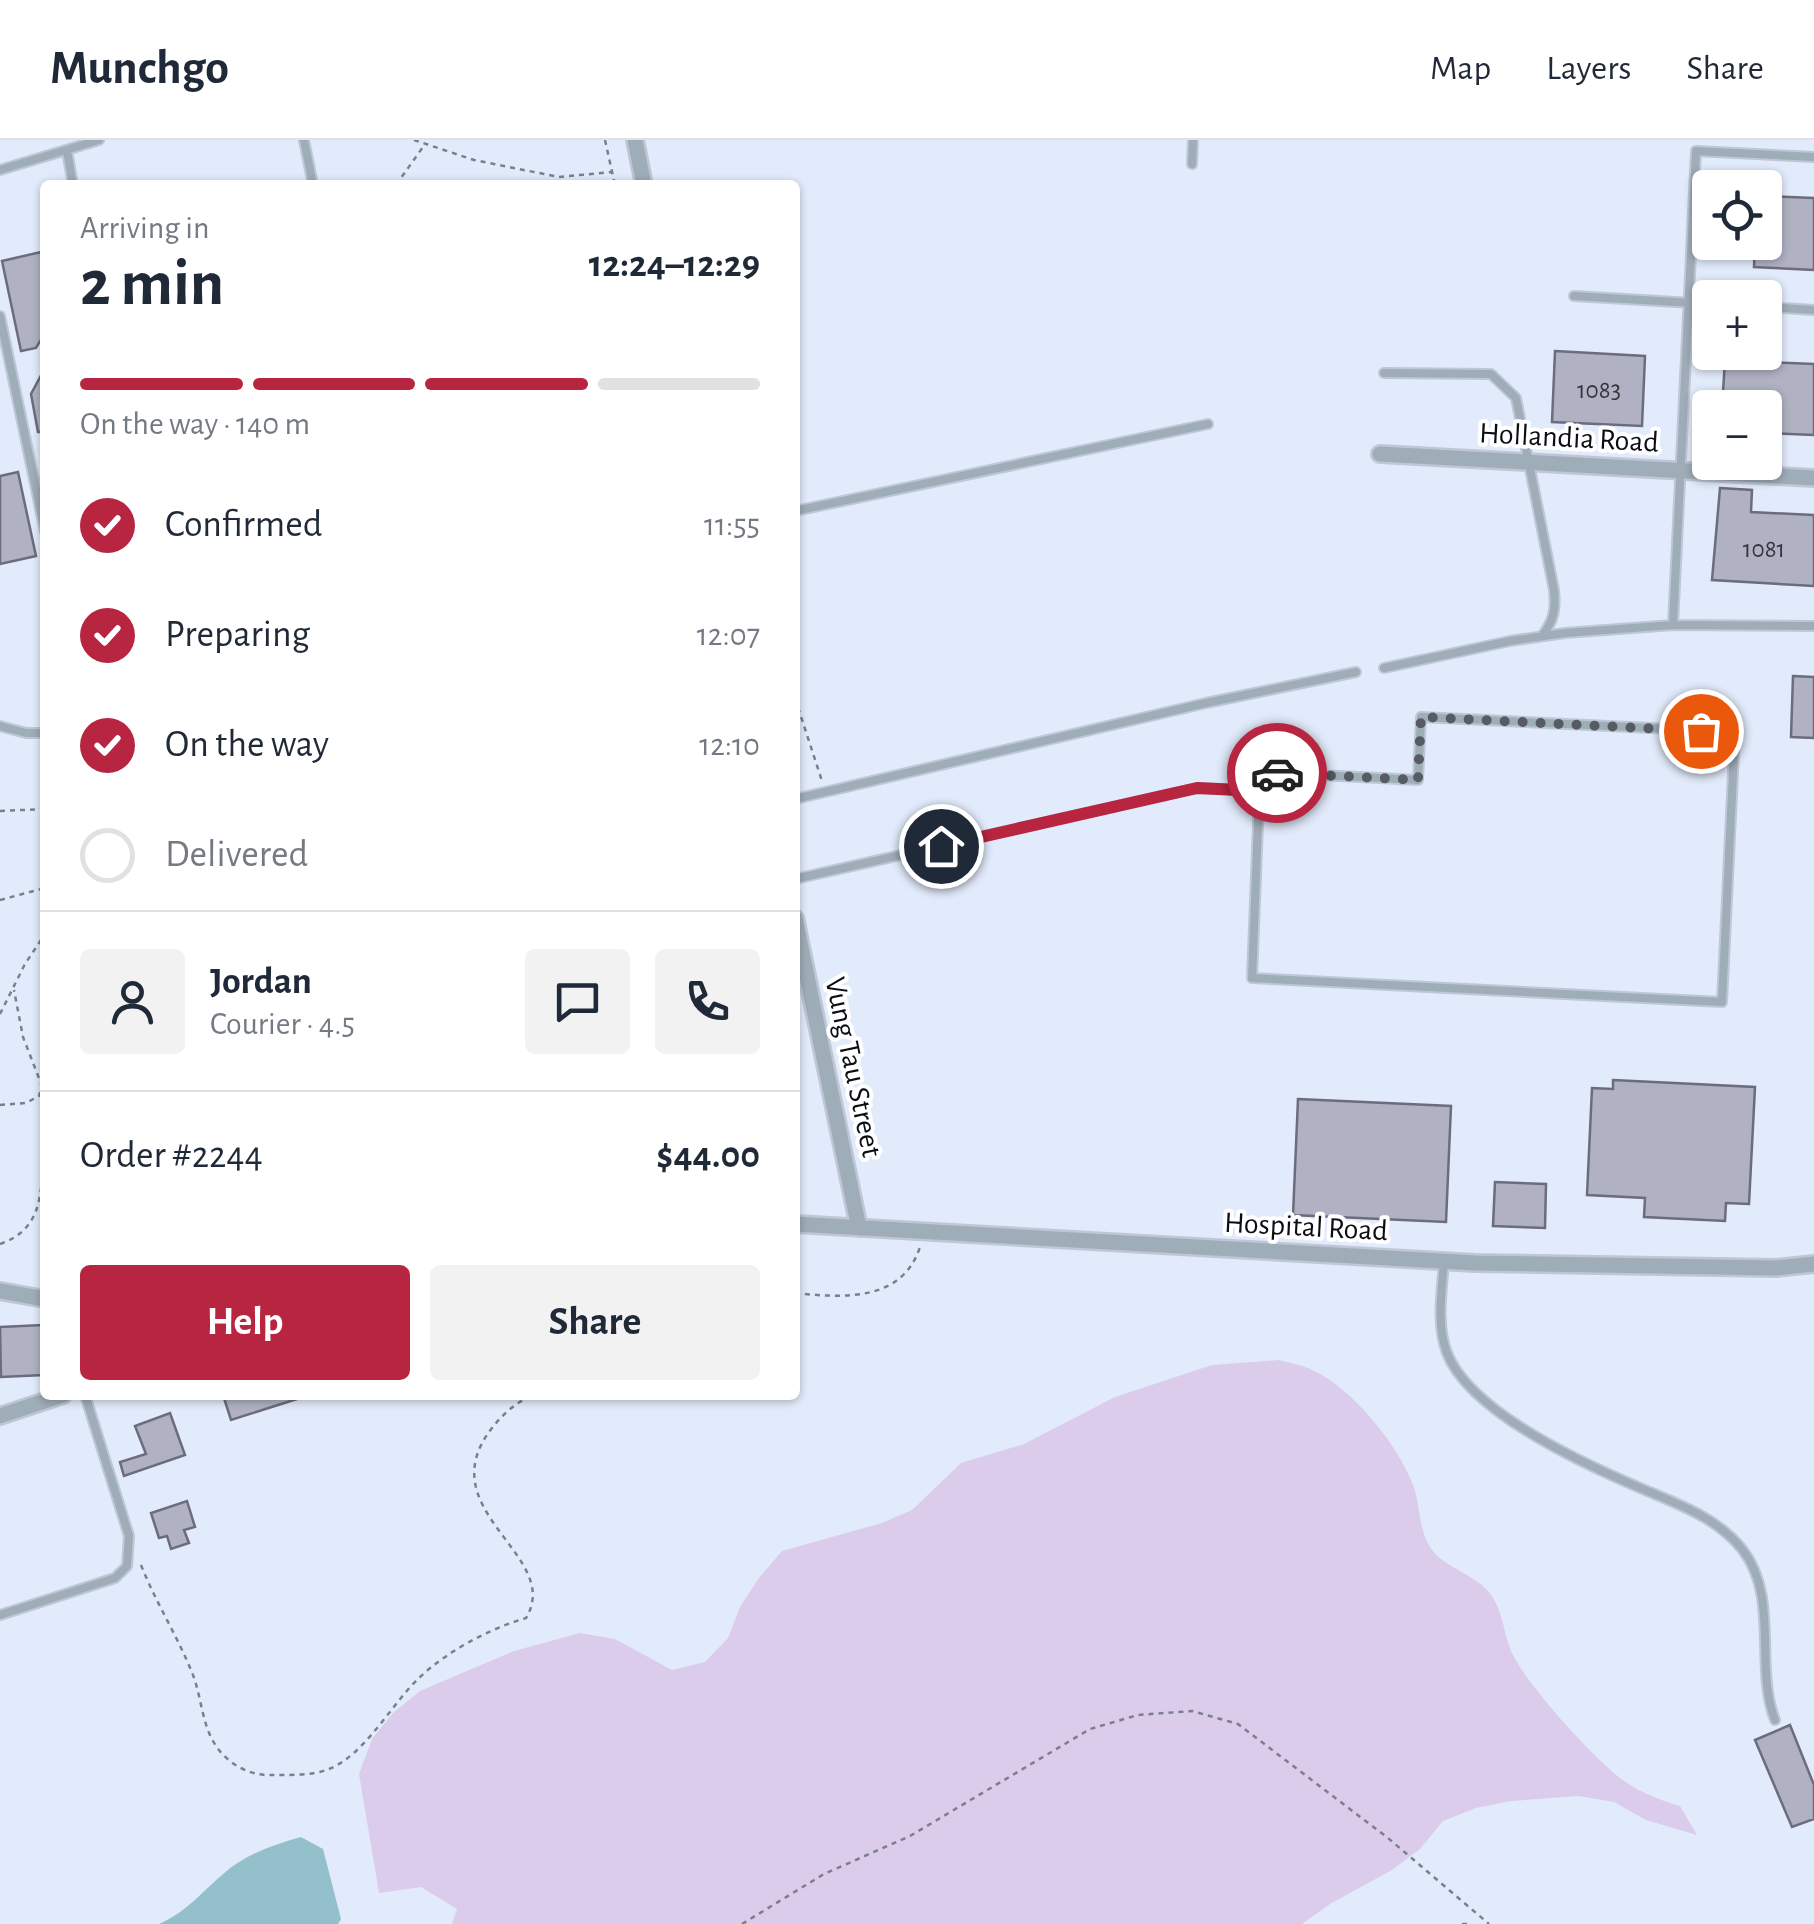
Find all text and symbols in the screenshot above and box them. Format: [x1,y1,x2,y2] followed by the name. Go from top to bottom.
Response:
[50,45,229,93] text: Munchgo
[1430,51,1491,86] text: Map
[1546,51,1631,86] text: Layers
[1686,51,1764,86] text: Share
[1692,170,1782,480] map controls
[1692,170,1782,260] button: locate
[80,212,209,244] text: Arriving in
[589,246,760,284] text: 12:24–12:29
[80,252,224,317] text: 2 min
[1692,280,1782,370] button: +
[1577,378,1621,403] house number: 1083
[1692,390,1782,480] button: −
[80,408,310,440] text: On the way · 140 m
[1478,418,1660,458] street label: Hollandia Road
[80,498,135,553] icon: check
[165,506,322,544] text: Confirmed
[704,509,760,541] text: 11:55
[1743,537,1785,562] house number: 1081
[80,608,135,663] icon: check
[165,616,310,654] text: Preparing
[697,619,760,651] text: 12:07
[1659,689,1744,774] pin
[1674,704,1729,759] icon: bag
[80,718,135,773] icon: check
[1227,723,1327,823] courier
[165,726,329,764] text: On the way
[699,729,760,761] text: 12:10
[1250,746,1305,801] icon: car
[899,804,984,889] pin
[914,819,969,874] icon: home
[165,836,308,874] text: Delivered
[80,949,185,1054] button: person
[525,949,630,1054] button: chat
[655,949,760,1054] button: phone
[210,963,312,1001] text: Jordan
[819,975,887,1160] street label: Vung Tau Street
[210,1008,355,1040] text: Courier · 4.5
[80,1137,263,1175] text: Order #2244
[656,1137,760,1175] text: $44.00
[1223,1208,1388,1246] street label: Hospital Road
[80,1265,410,1380] button: Help
[430,1265,760,1380] button: Share

